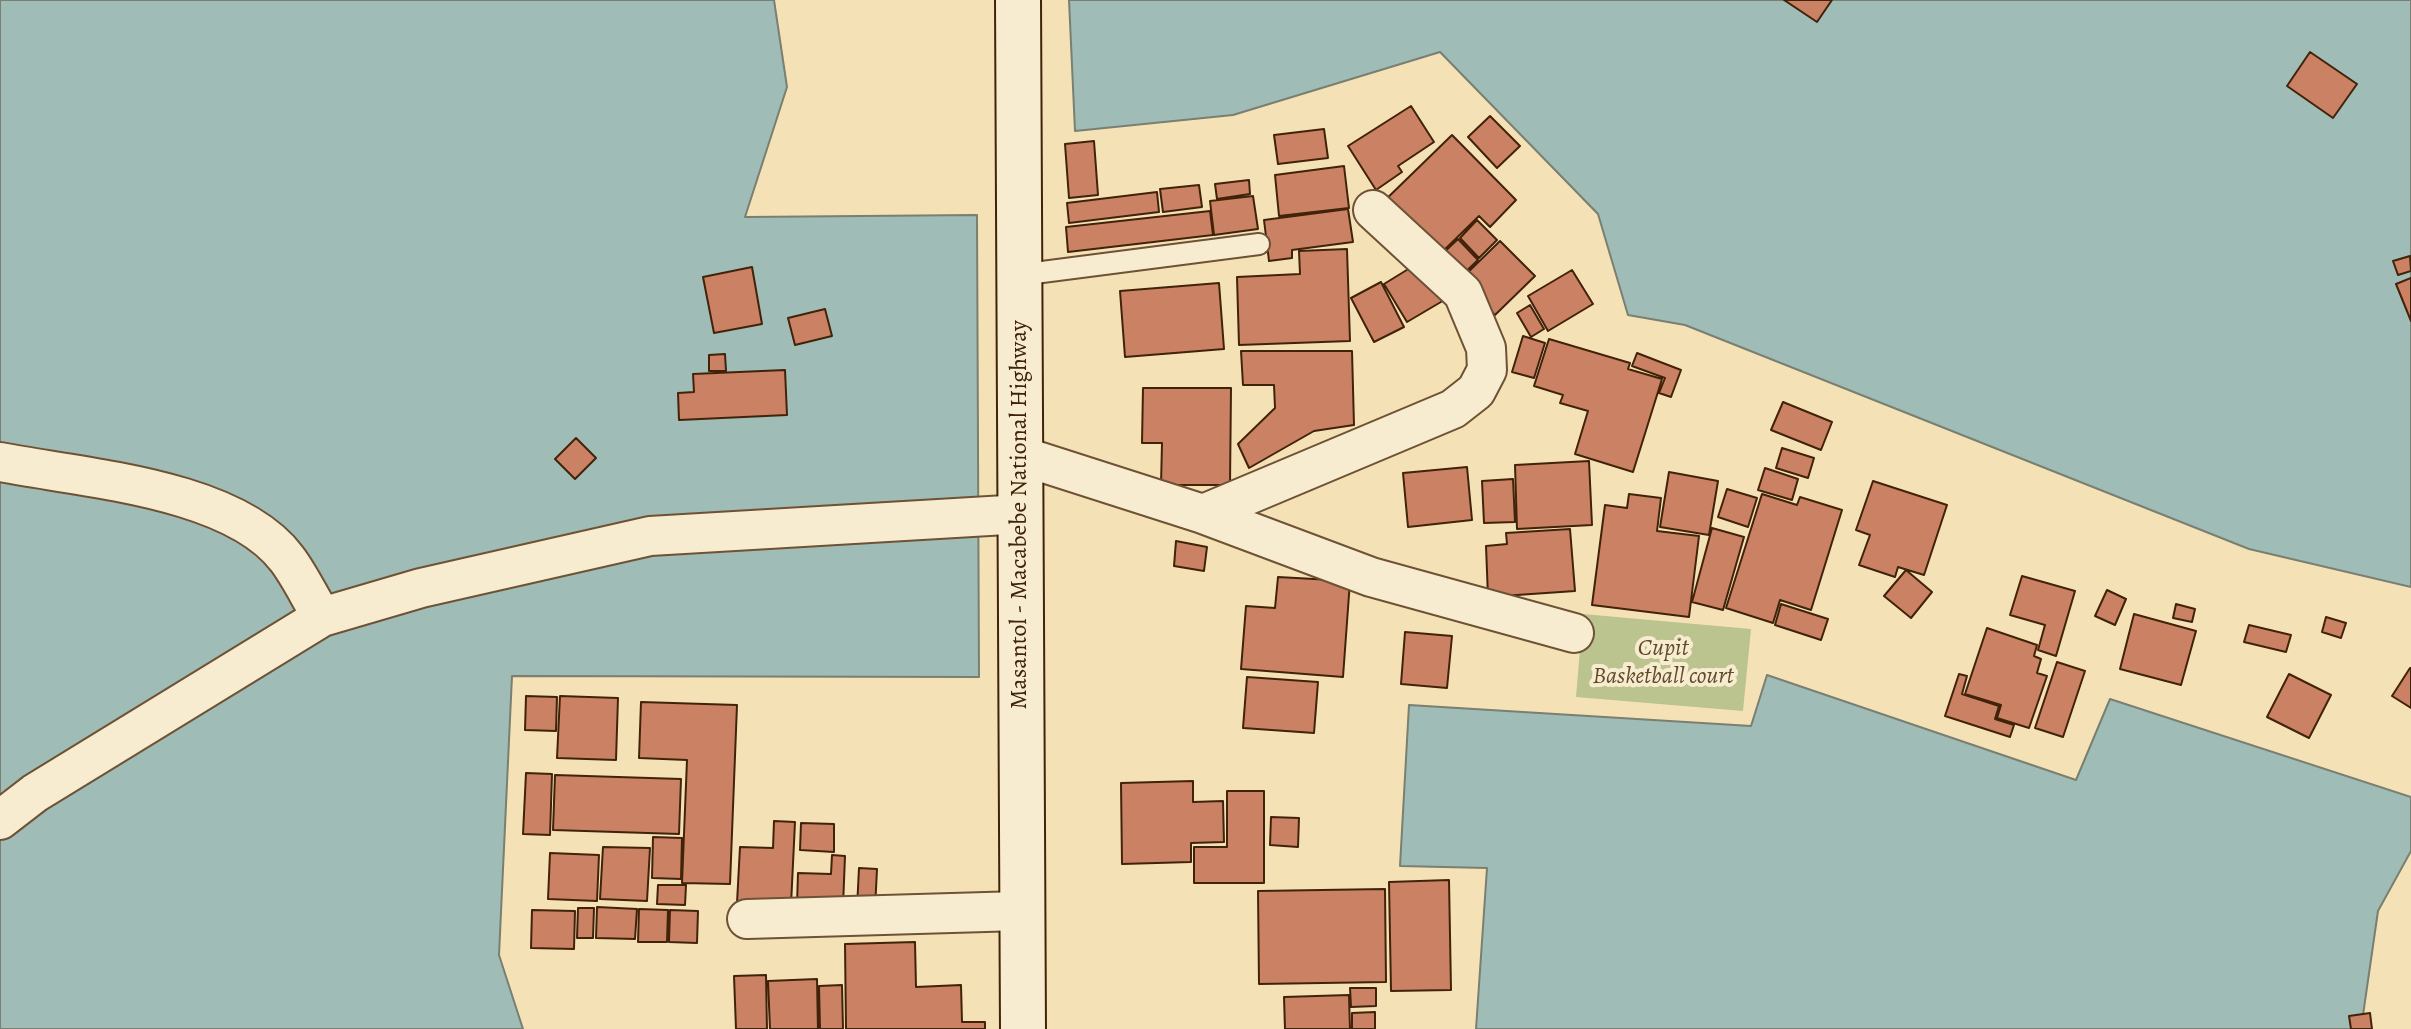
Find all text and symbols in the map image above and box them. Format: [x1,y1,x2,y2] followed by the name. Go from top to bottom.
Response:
[1006,320,1034,710] street label: Masantol - Macabebe National Highway
[1593,635,1733,691] park label: Cupit Basketball court

